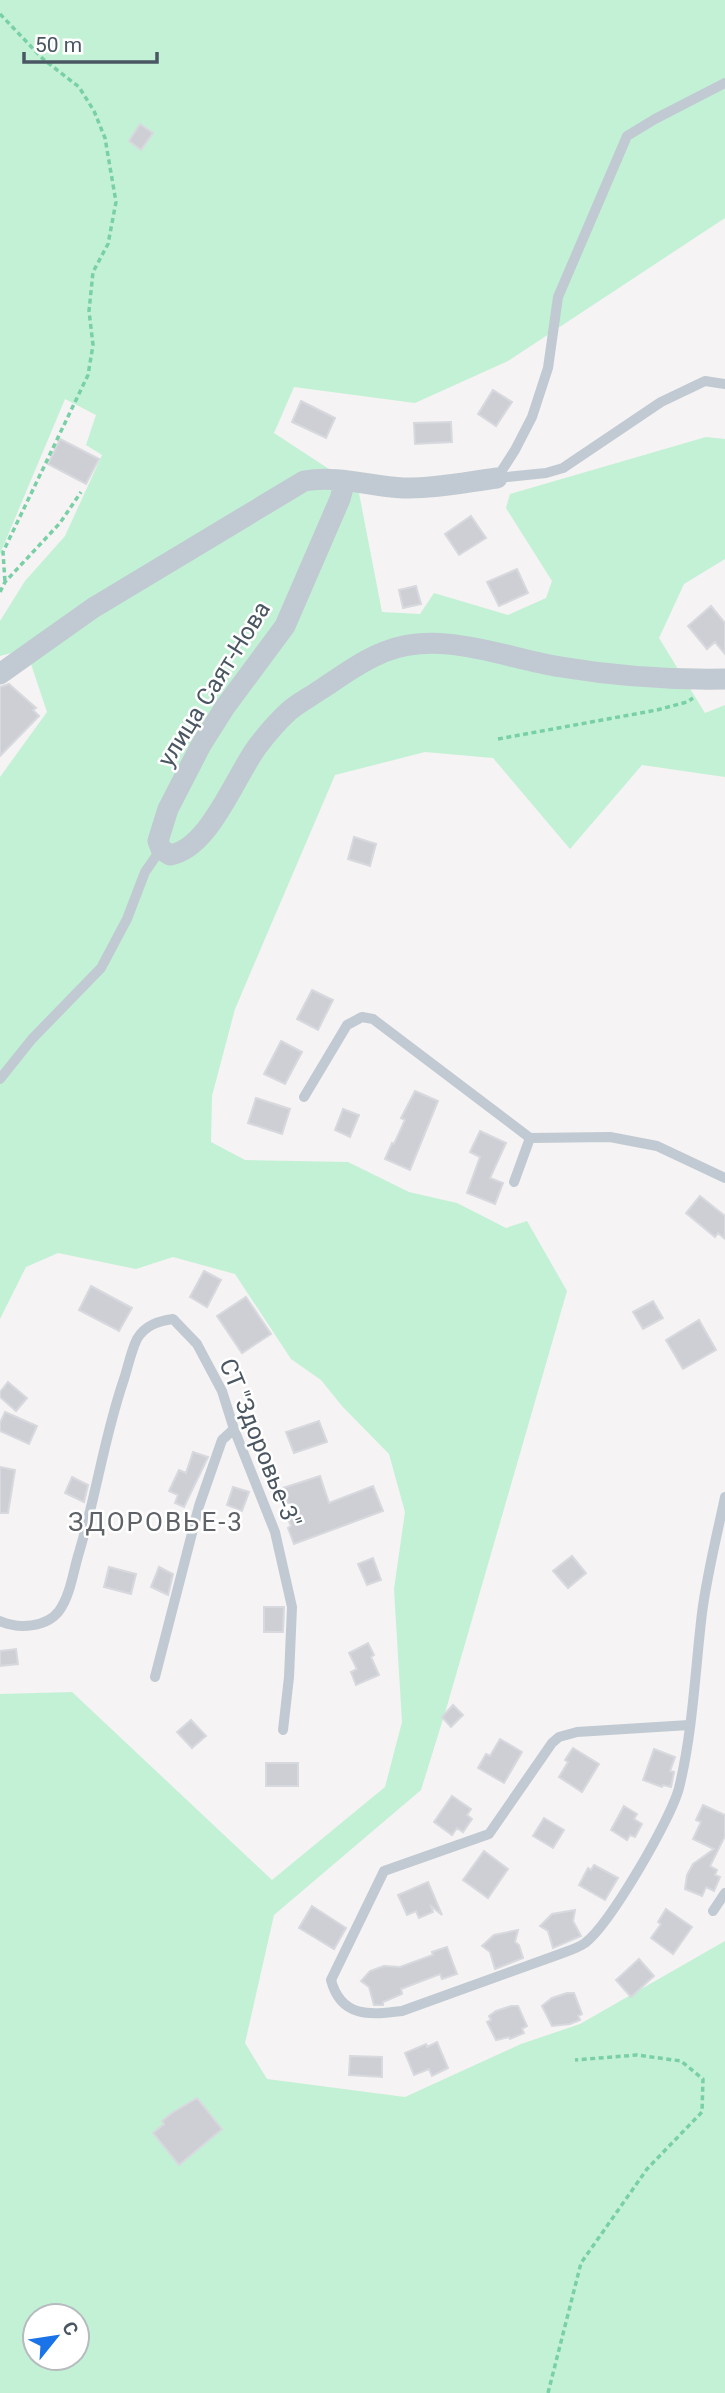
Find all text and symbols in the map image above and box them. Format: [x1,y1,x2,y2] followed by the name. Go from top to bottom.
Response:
[24,21,158,65] scale bar
[35,33,82,57] text: 50 m
[152,596,276,772] street label: улица Саят-Нова
[213,1354,307,1532] street label: СТ "Здоровье-3"
[68,1507,244,1537] district label: ЗДОРОВЬЕ-3
[21,2302,91,2372] north arrow
[57,2318,83,2340] text: С

